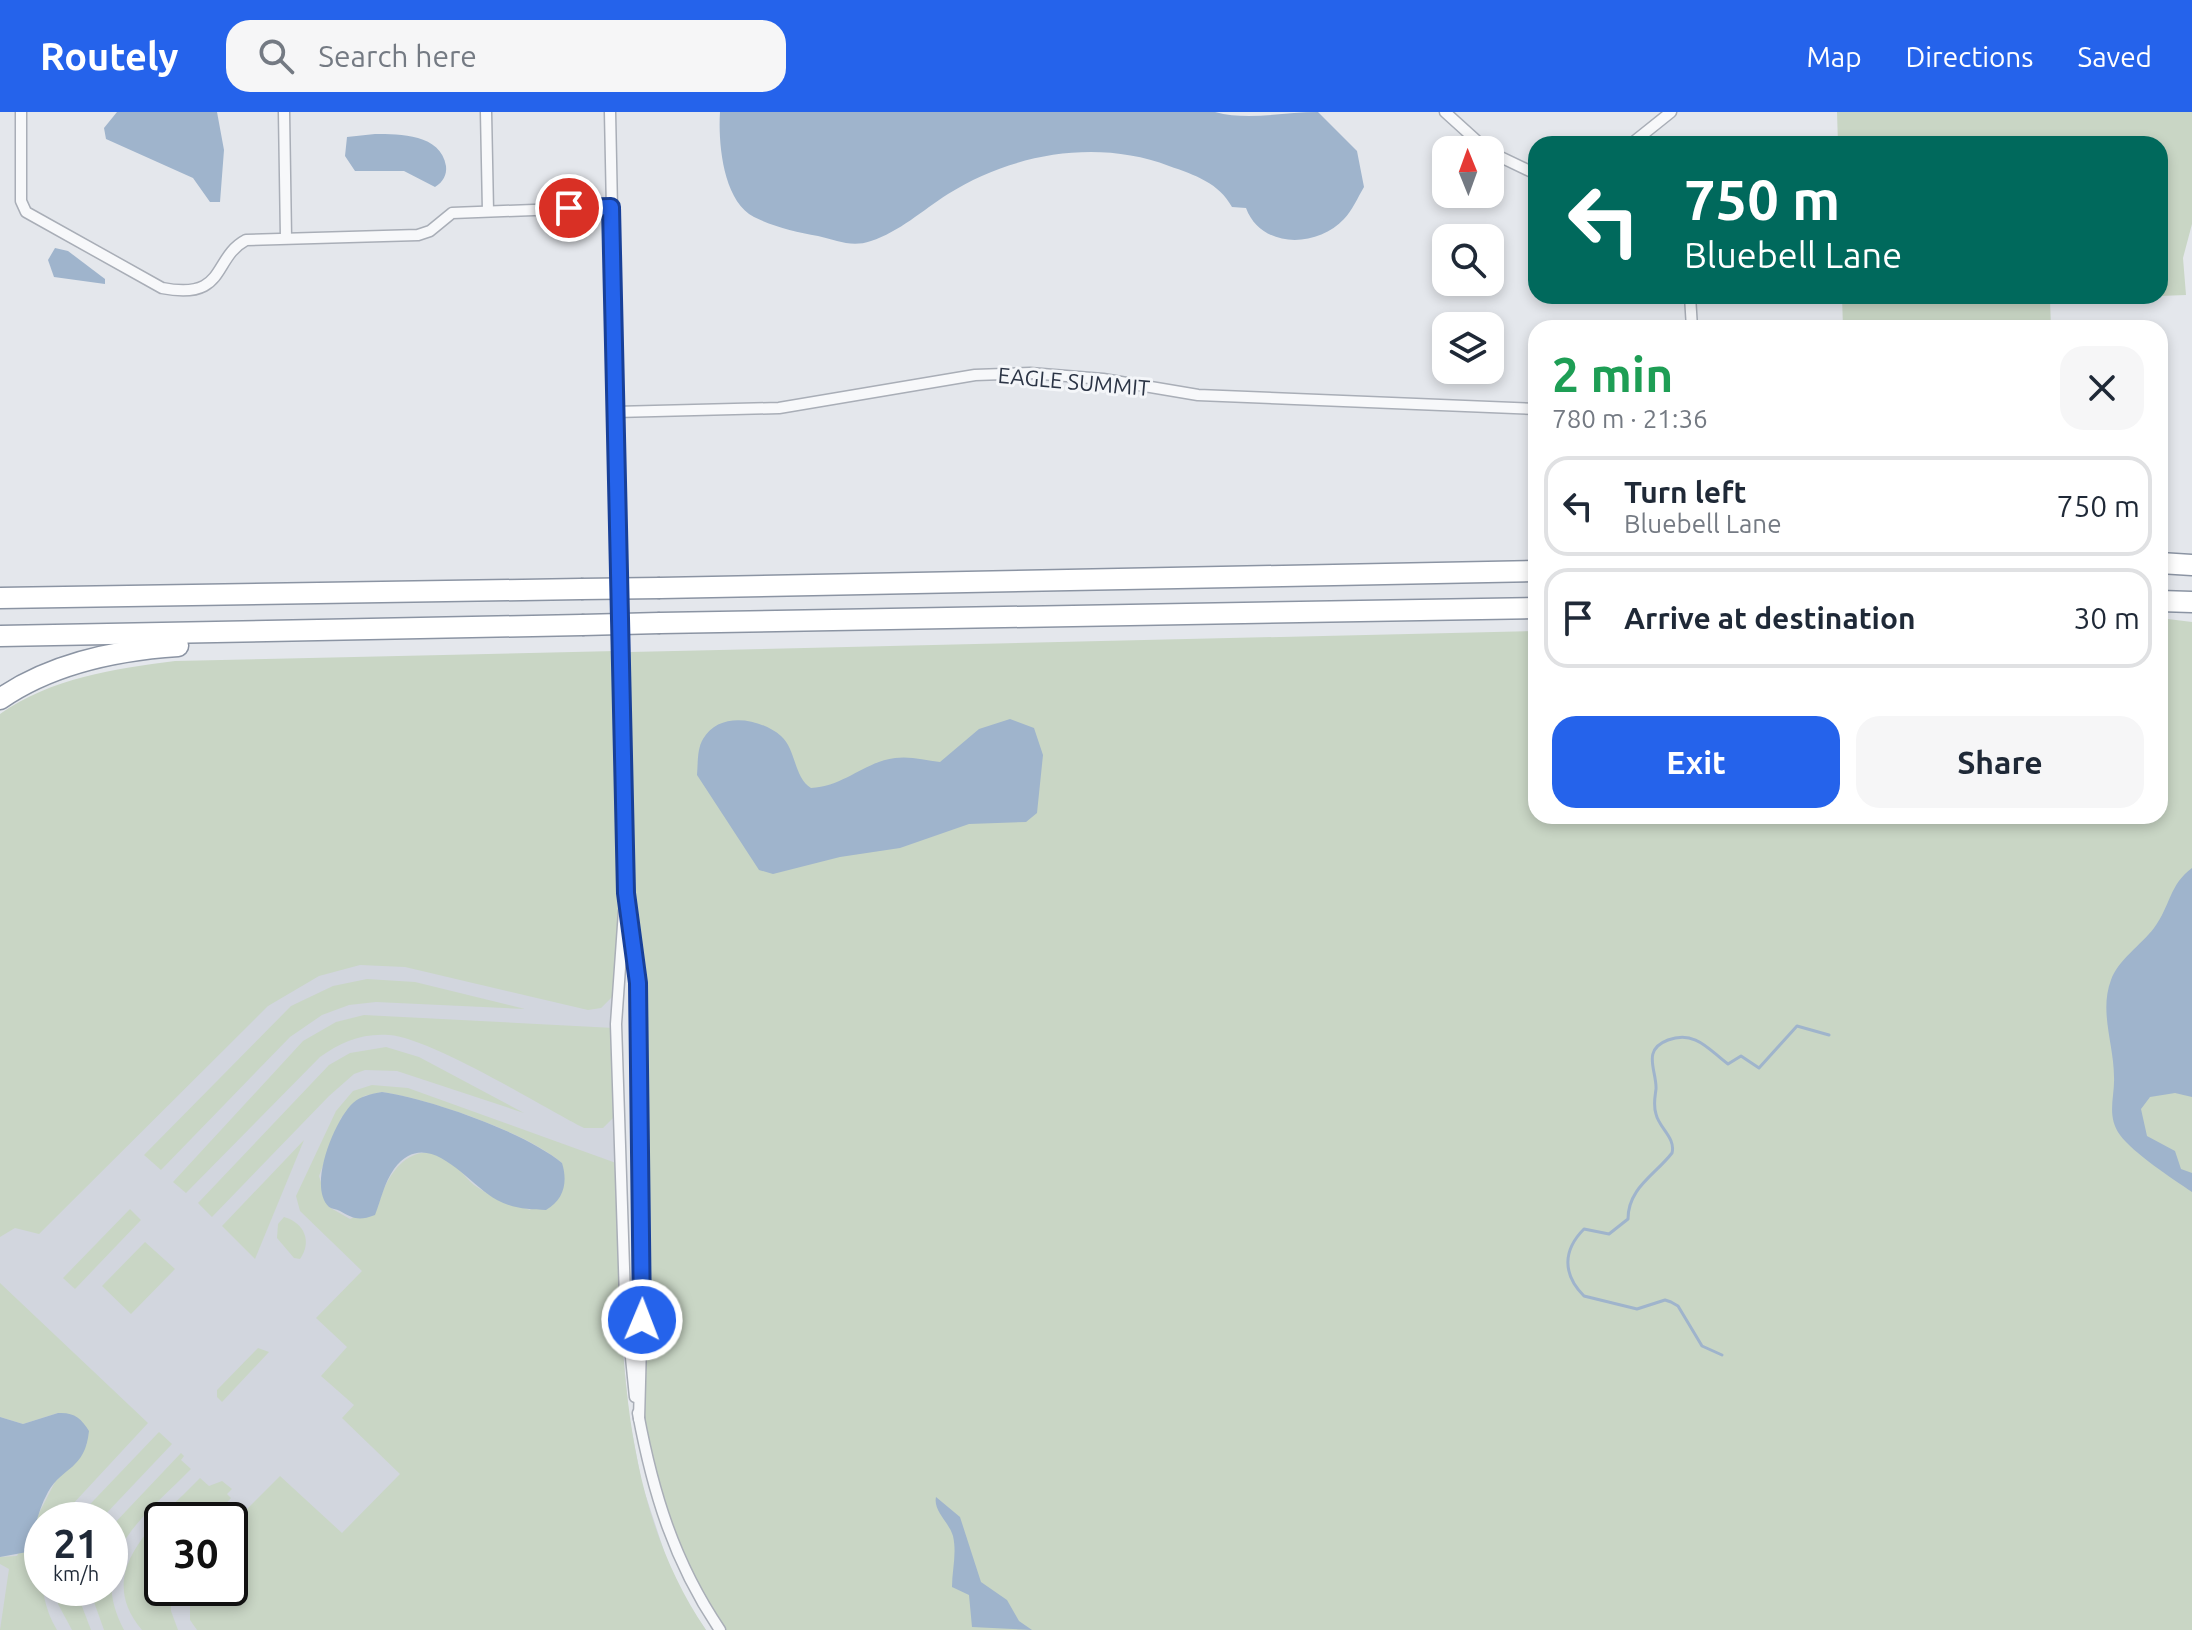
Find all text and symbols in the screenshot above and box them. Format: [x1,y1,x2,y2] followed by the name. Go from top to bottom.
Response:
[226,20,786,92] search box
[254,34,298,78] icon: search
[40,35,178,77] text: Routely
[318,39,477,73] text: Search here
[1806,41,1862,72] text: Map
[1906,41,2033,72] text: Directions
[2077,41,2152,72] text: Saved
[1432,136,1504,208] north arrow
[1432,136,1504,384] map controls
[1552,168,1656,272] icon: left
[1684,168,1840,231] text: 750 m
[535,174,603,242] pin
[547,186,591,230] icon: arrive
[1432,224,1504,296] button: search
[1684,234,1902,275] text: Bluebell Lane
[1432,312,1504,384] button: layers
[2060,346,2144,430] button: close
[1552,347,1673,401] text: 2 min
[997,362,1151,400] street label: EAGLE SUMMIT
[1552,404,1708,433] text: 780 m · 21:36
[1624,475,1746,509] text: Turn left
[1556,484,1600,528] icon: left
[2056,489,2140,523] text: 750 m
[1624,509,1781,538] text: Bluebell Lane
[1556,596,1600,640] icon: arrive
[1624,601,1916,635] text: Arrive at destination
[2073,601,2140,635] text: 30 m
[1552,716,1840,808] button: Exit
[1856,716,2144,808] button: Share
[600,1278,684,1362] position arrow
[144,1502,248,1606] speed limit sign: 30
[53,1521,99,1566] text: 21
[53,1562,99,1585] text: km/h

